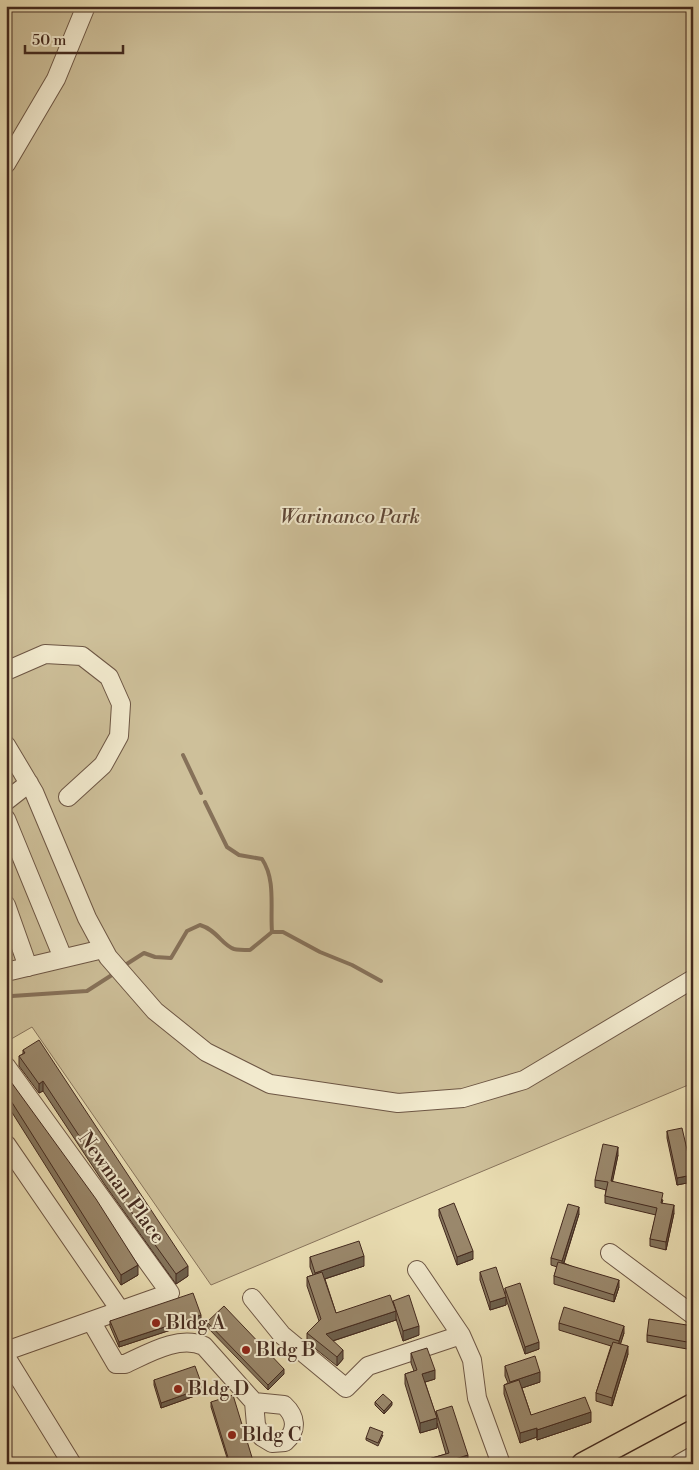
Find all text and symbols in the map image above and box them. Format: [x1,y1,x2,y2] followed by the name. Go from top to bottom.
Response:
[25,22,122,54] scale bar
[32,31,66,50] text: 50 m
[280,505,420,530] park label: Warinanco Park
[72,1127,170,1249] street label: Newman Place
[165,1311,227,1336] place label: Bldg A
[150,1317,162,1329] marker: Bldg A
[255,1338,316,1363] place label: Bldg B
[240,1344,252,1356] marker: Bldg B
[187,1377,249,1402] place label: Bldg D
[172,1383,184,1395] marker: Bldg D
[241,1423,302,1448] place label: Bldg C
[226,1429,238,1441] marker: Bldg C

